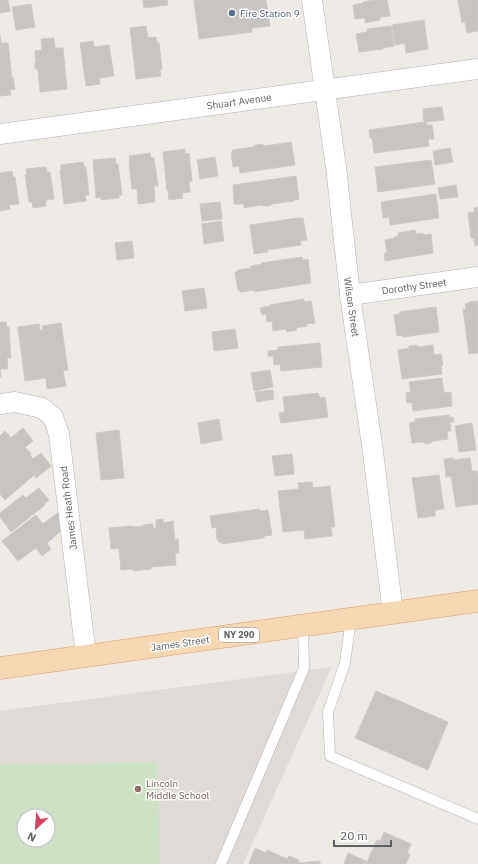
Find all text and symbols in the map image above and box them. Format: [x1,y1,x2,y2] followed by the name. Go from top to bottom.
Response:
[240,7,300,20] place label: Fire Station 9
[227,8,237,18] marker: Fire Station 9
[206,90,273,112] street label: Shuart Avenue
[381,275,448,297] street label: Dorothy Street
[341,276,362,338] street label: Wilson Street
[57,465,80,551] street label: James Heath Road
[219,628,259,642] road number: NY 290
[150,633,211,654] street label: James Street
[146,777,210,802] place label: Lincoln Middle School
[133,784,143,794] marker: Lincoln Middle School
[16,808,56,848] north arrow
[334,822,391,848] scale bar
[340,828,368,843] text: 20 m
[25,829,38,845] text: N

